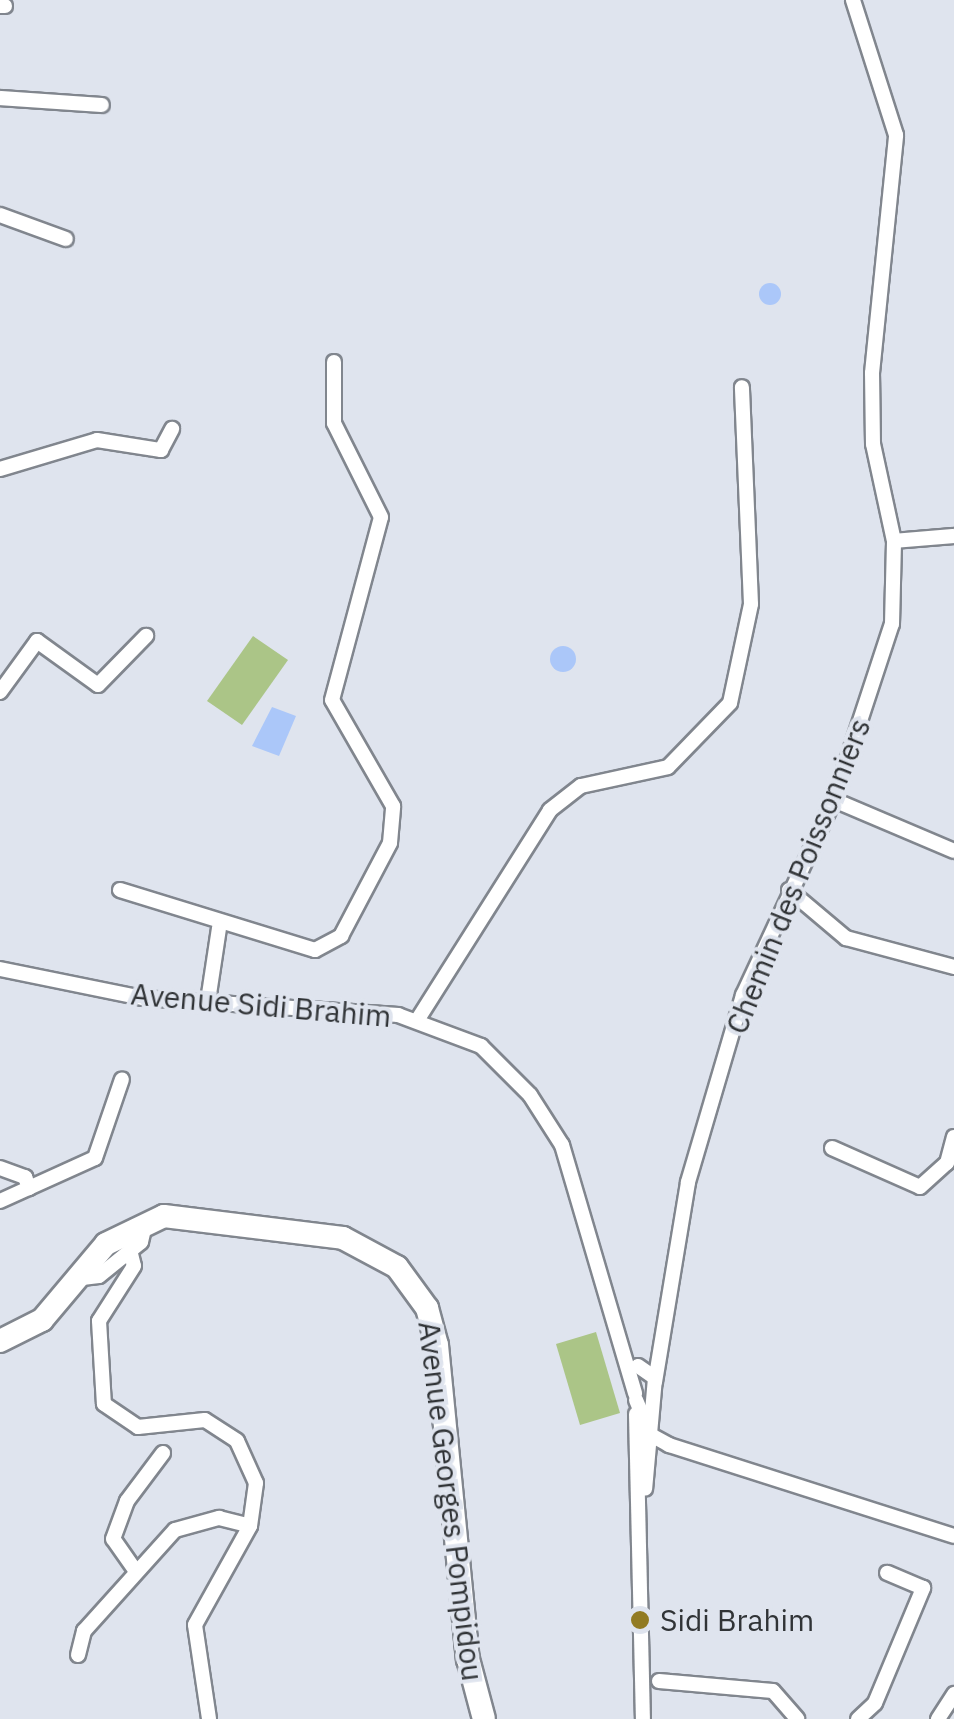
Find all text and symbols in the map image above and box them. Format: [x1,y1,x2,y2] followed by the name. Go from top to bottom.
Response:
[718,713,878,1039] street label: Chemin des Poissonniers
[129,976,393,1034] street label: Avenue Sidi Brahim
[411,1319,491,1683] street label: Avenue Georges Pompidou
[660,1602,814,1638] place label: Sidi Brahim
[629,1609,651,1631] marker: Sidi Brahim

